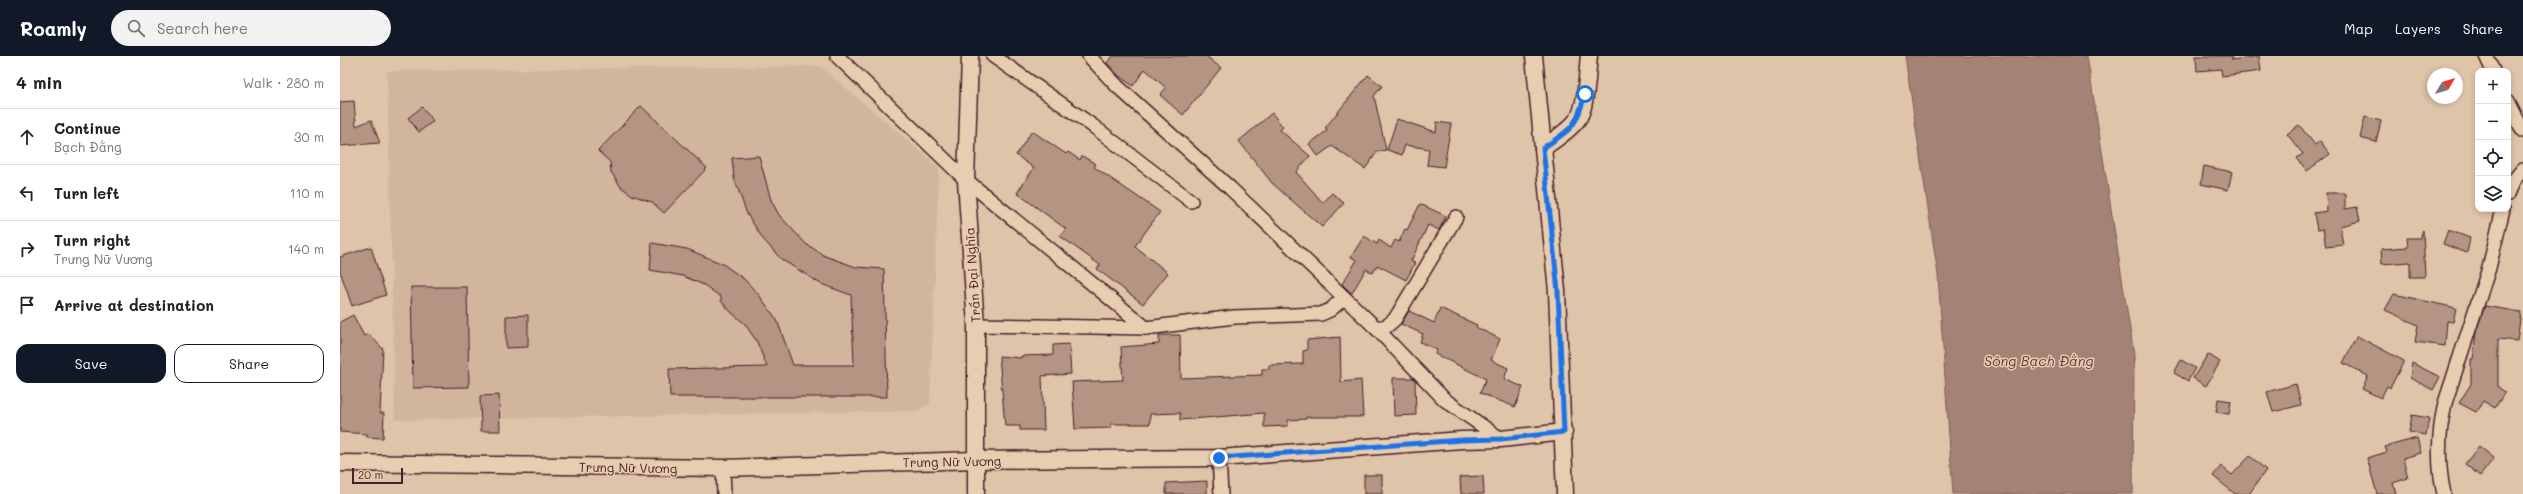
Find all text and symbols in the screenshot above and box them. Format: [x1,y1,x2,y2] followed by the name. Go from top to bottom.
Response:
[111,10,391,46] search box
[20,16,87,41] text: Roamly
[125,17,147,39] icon: search
[157,18,248,38] text: Search here
[2344,19,2373,38] text: Map
[2395,19,2441,38] text: Layers
[2463,19,2503,38] text: Share
[2427,68,2463,104] north arrow
[2475,68,2511,212] map controls
[2475,68,2511,104] button: +
[16,71,62,93] text: 4 min
[243,74,324,91] text: Walk · 280 m
[1576,85,1594,103] route start
[2475,104,2511,140] button: −
[54,118,121,138] text: Continue
[16,126,38,148] icon: ahead
[294,128,324,145] text: 30 m
[54,138,122,155] text: Bạch Đằng
[2475,140,2511,176] button: locate
[2475,176,2511,212] button: layers
[16,182,38,204] icon: left
[54,183,119,203] text: Turn left
[290,184,324,201] text: 110 m
[960,227,984,323] street label: Trần Đại Nghĩa
[54,230,131,250] text: Turn right
[16,238,38,260] icon: right
[288,240,324,257] text: 140 m
[54,250,153,267] text: Trưng Nữ Vương
[16,294,38,316] icon: arrive
[54,295,214,315] text: Arrive at destination
[16,344,166,383] button: Save
[174,344,324,383] button: Share
[1984,351,2094,370] water label: Sông Bạch Đằng
[1210,449,1228,467] route end
[903,452,1001,470] street label: Trưng Nữ Vương
[579,458,677,476] street label: Trưng Nữ Vương
[352,466,403,485] scale bar
[358,467,383,482] text: 20 m

